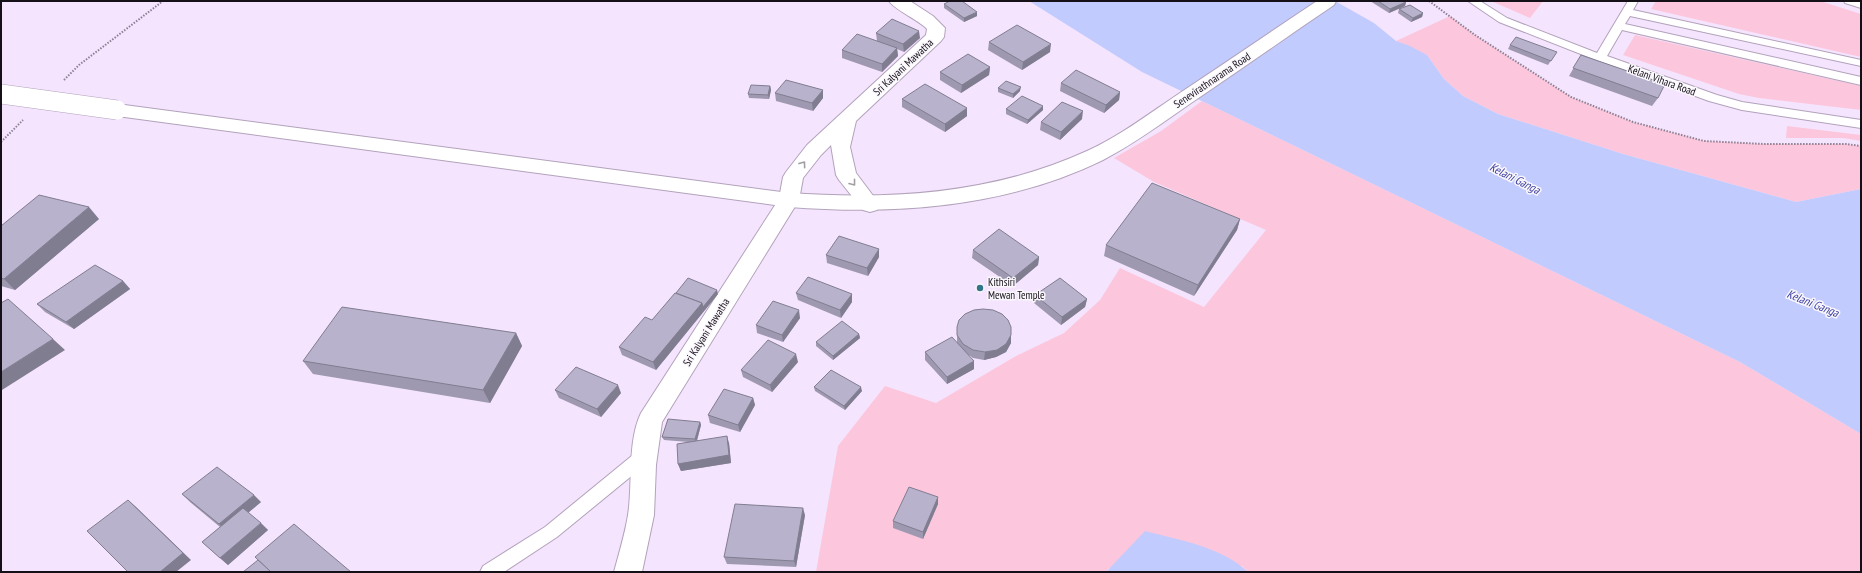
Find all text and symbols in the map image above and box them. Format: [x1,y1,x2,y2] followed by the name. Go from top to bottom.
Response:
[870,36,936,98] street label: Sri Kalyani Mawatha
[1171,49,1253,111] street label: Senevirathnarama Road
[1626,61,1698,99] street label: Kelani Vihara Road
[1487,159,1544,198] water label: Kelani Ganga
[798,162,805,169] one-way arrow
[849,179,856,186] one-way arrow
[988,275,1045,302] place label: Kithsiri Mewan Temple
[975,283,985,293] marker: Kithsiri Mewan Temple
[1785,286,1842,321] water label: Kelani Ganga
[680,296,732,368] street label: Sri Kalyani Mawatha

